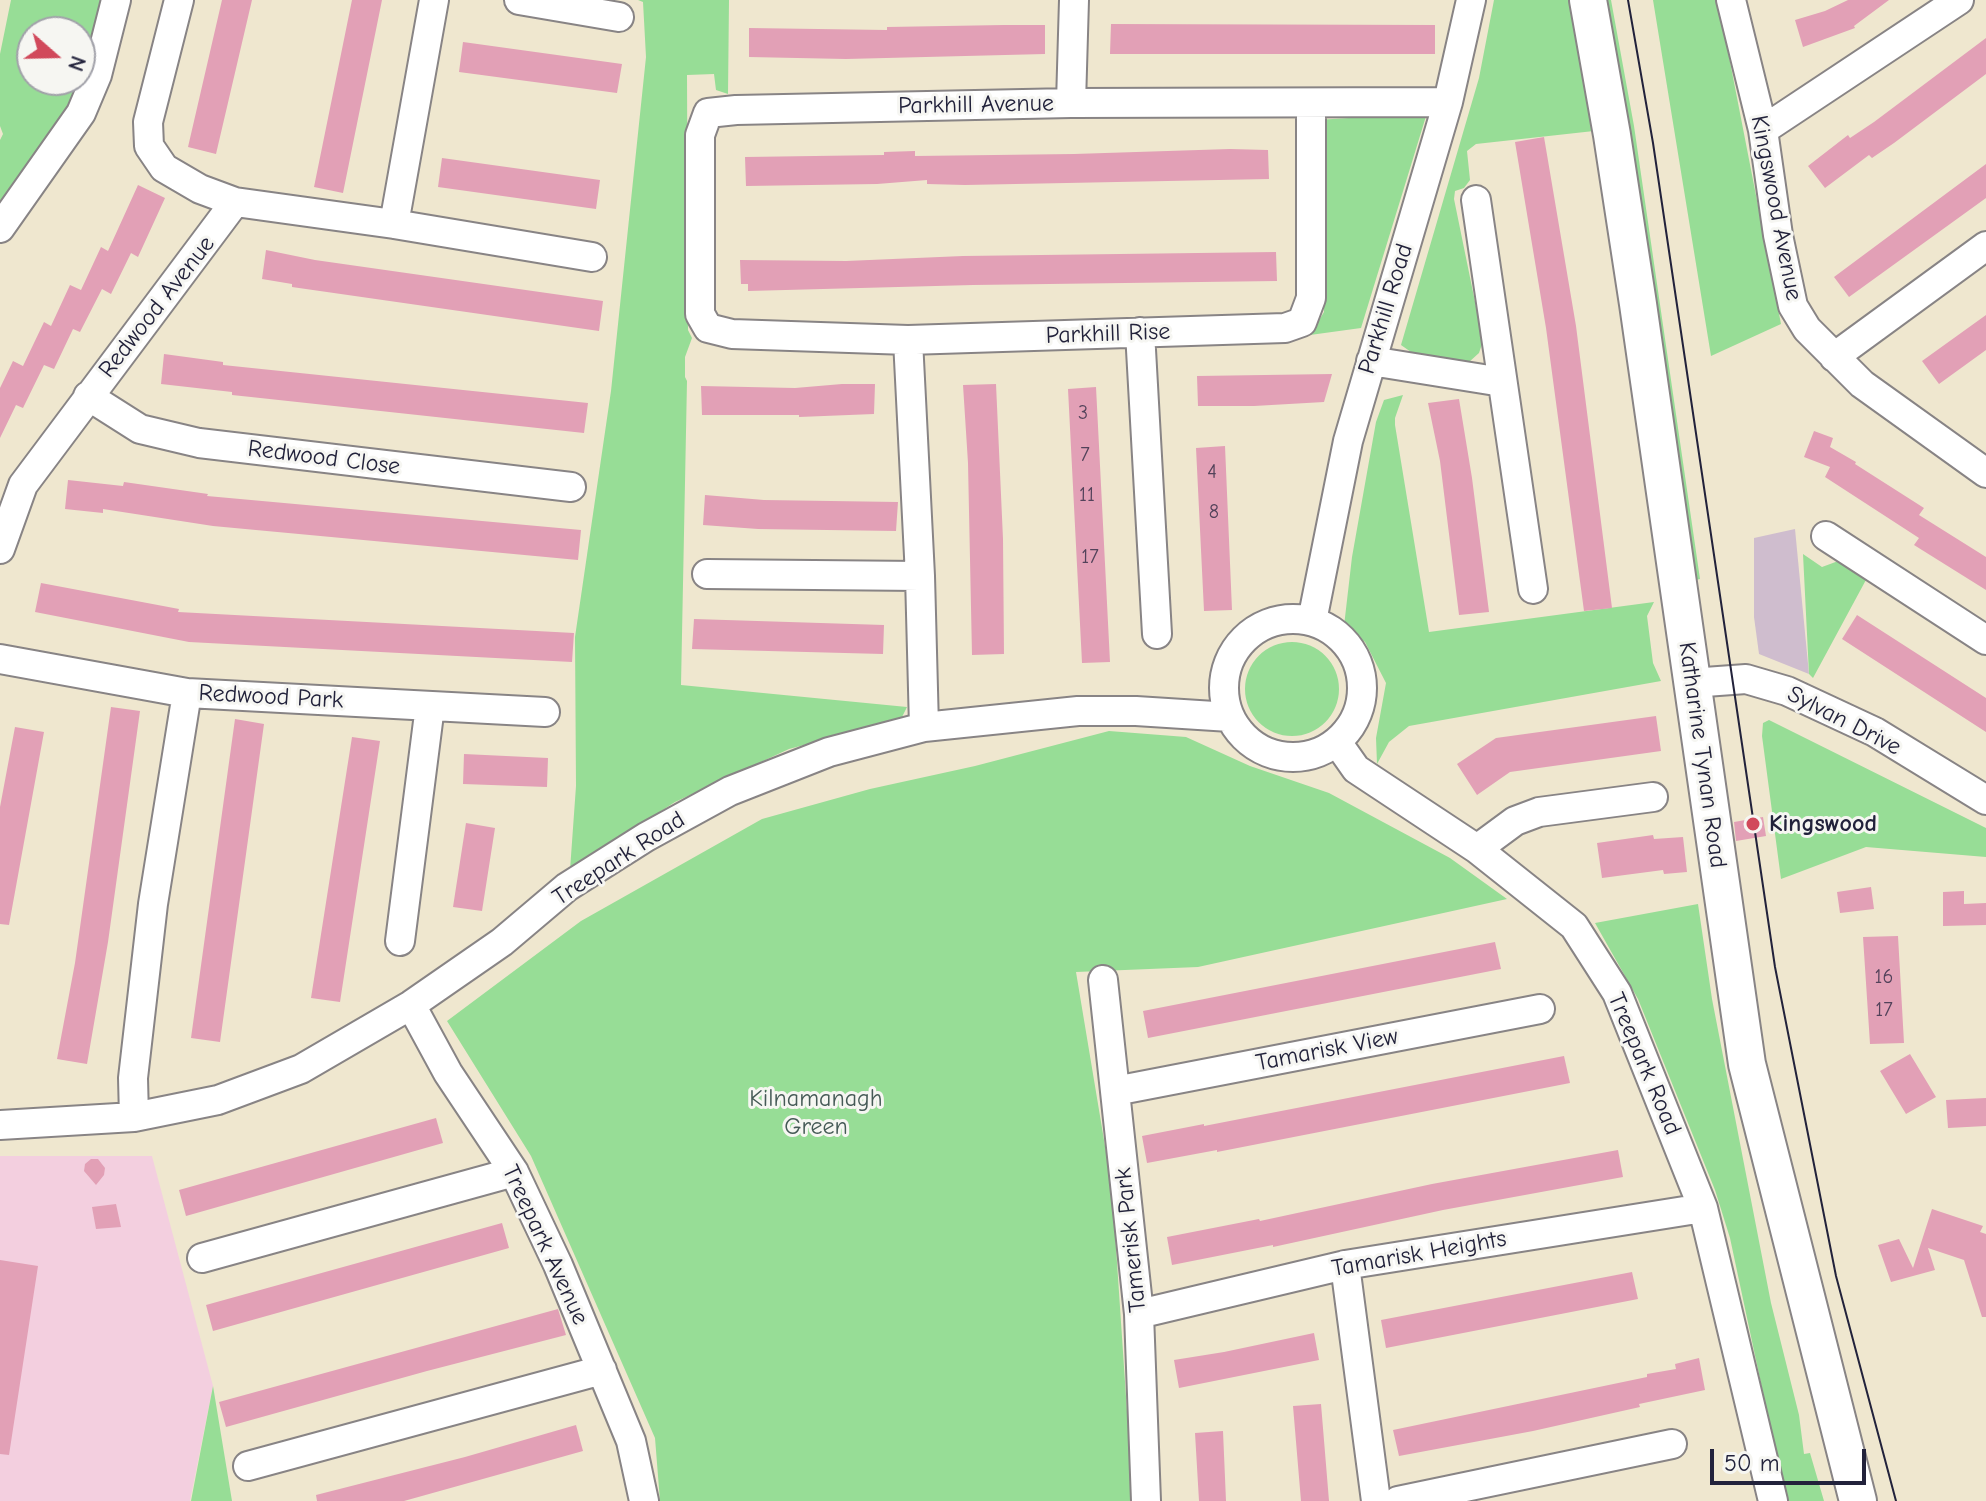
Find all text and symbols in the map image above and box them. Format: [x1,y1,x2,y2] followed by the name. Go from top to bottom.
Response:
[16,16,96,96] north arrow
[62,52,91,75] text: N
[898,89,1054,121] street label: Parkhill Avenue
[1744,113,1808,303] street label: Kingswood Avenue
[93,230,221,384] street label: Redwood Avenue
[1353,240,1419,378] street label: Parkhill Road
[1045,317,1171,351] street label: Parkhill Rise
[1078,401,1088,425] house number: 3
[246,434,402,482] street label: Redwood Close
[1080,443,1090,467] house number: 7
[1207,460,1217,484] house number: 4
[1079,483,1095,507] house number: 11
[1209,500,1219,524] house number: 8
[1081,545,1099,569] house number: 17
[1672,640,1732,870] street label: Katharine Tynan Road
[198,679,344,715] street label: Redwood Park
[1782,680,1906,762] street label: Sylvan Drive
[548,806,690,912] street label: Treepark Road
[1769,810,1877,838] place label: Kingswood
[1744,815,1762,833] marker: Kingswood
[1875,965,1893,989] house number: 16
[1601,989,1687,1139] street label: Treepark Road
[1875,998,1893,1022] house number: 17
[1253,1022,1401,1078] street label: Tamarisk View
[749,1085,883,1141] park label: Kilnamanagh Green
[495,1161,595,1329] street label: Treepark Avenue
[1109,1166,1153,1314] street label: Tamerisk Park
[1329,1224,1509,1284] street label: Tamarisk Heights
[1714,1433,1870,1483] scale bar
[1724,1449,1780,1477] text: 50 m

